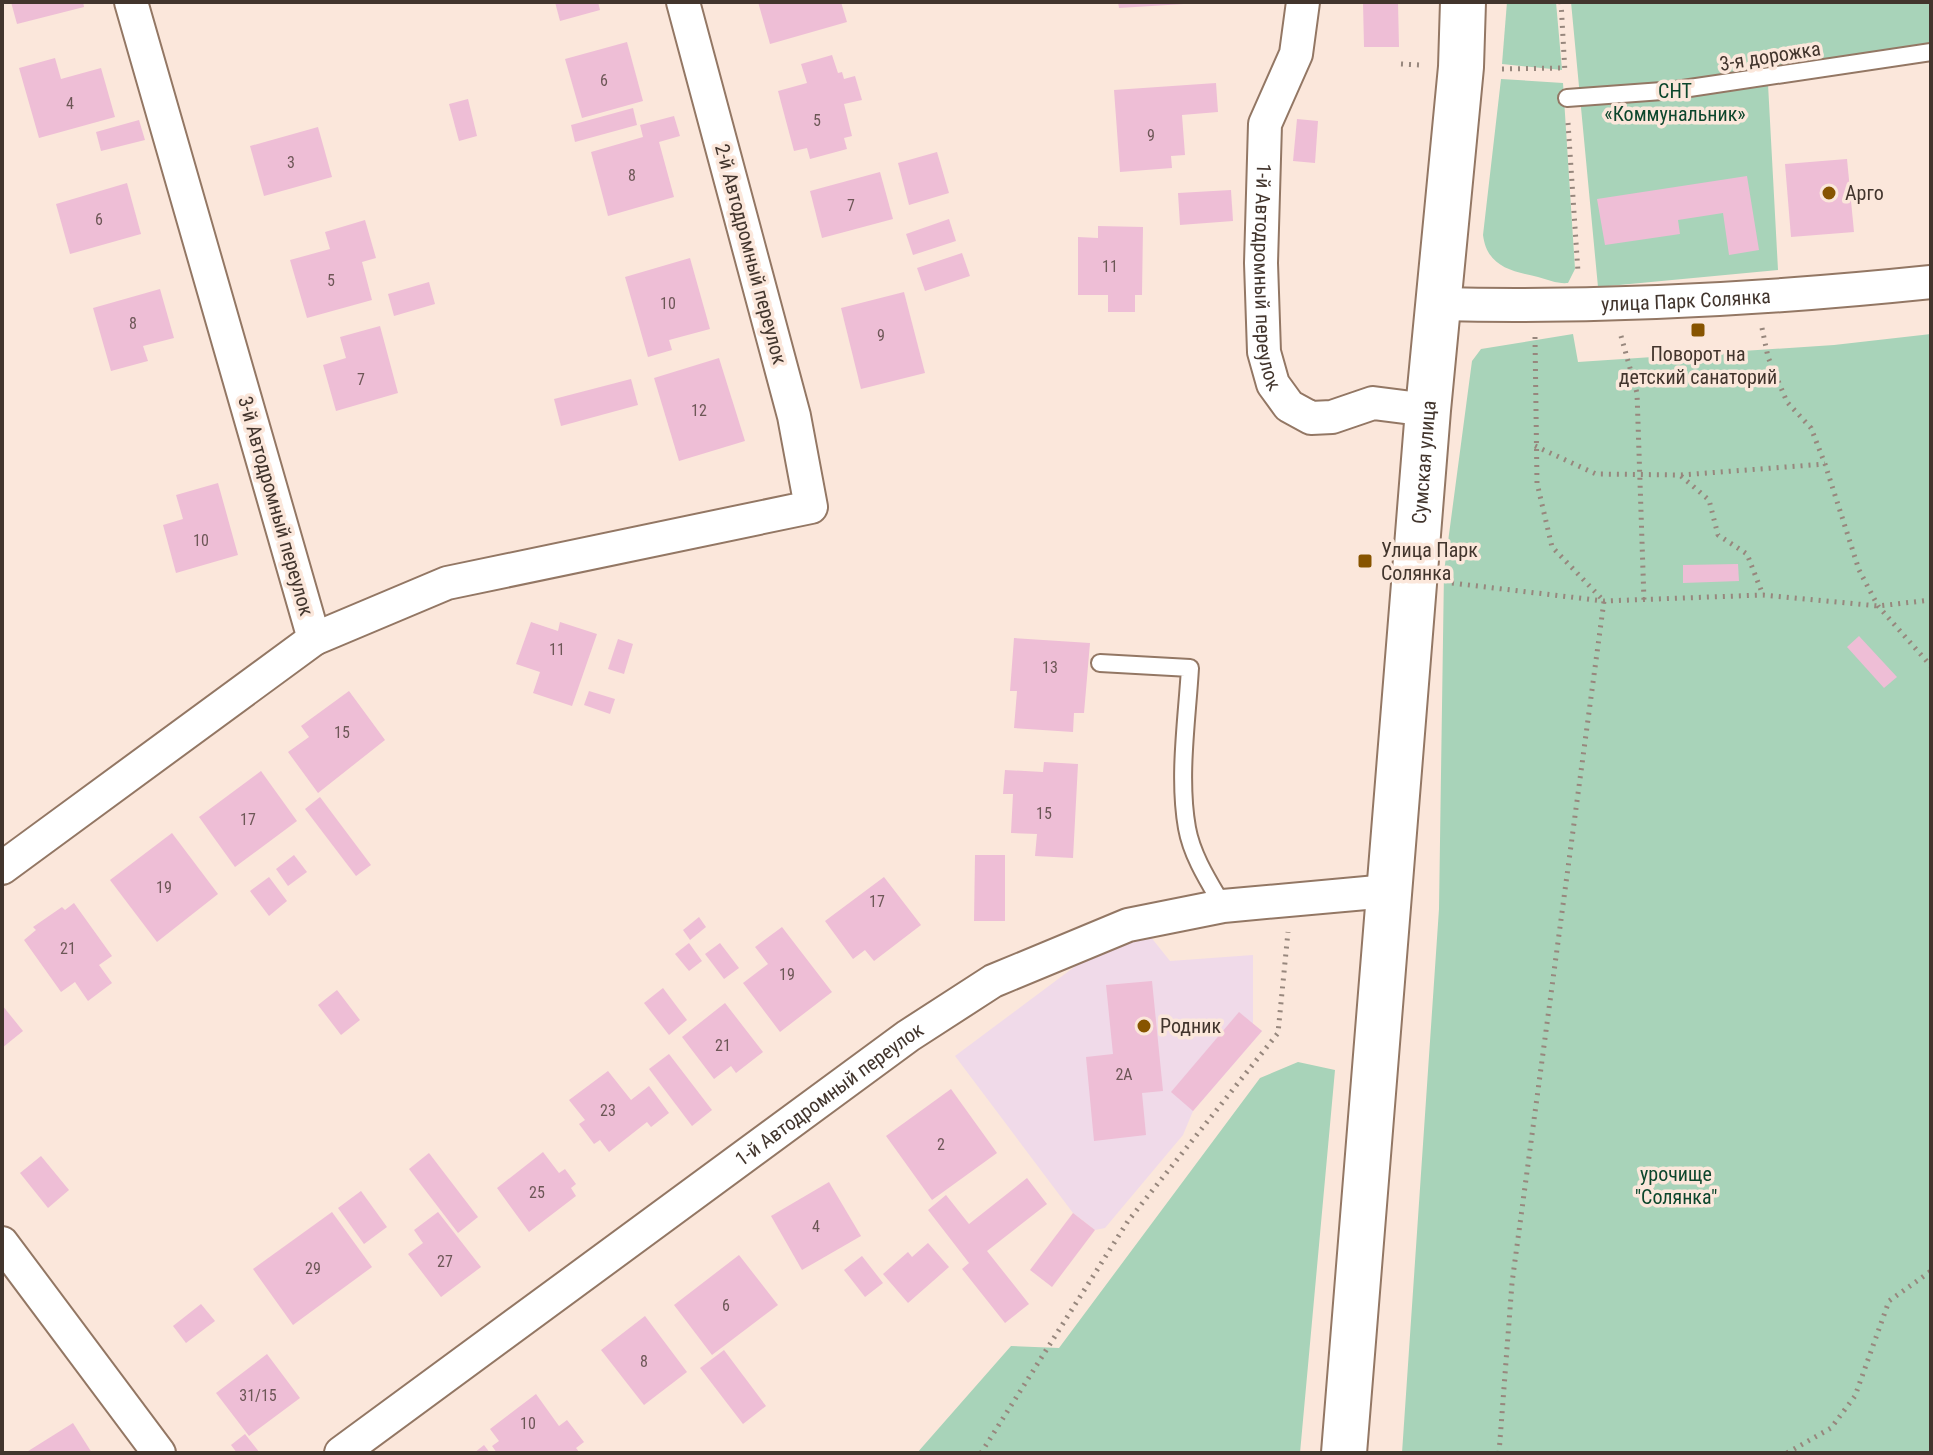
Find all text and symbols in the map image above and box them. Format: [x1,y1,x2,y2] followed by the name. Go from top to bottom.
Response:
[1718,36,1822,76] street label: 3-я дорожка
[600,71,608,90] house number: 6
[1604,79,1746,126] park label: СНТ «Коммунальник»
[66,94,74,113] house number: 4
[813,111,821,130] house number: 5
[1147,126,1155,145] house number: 9
[710,141,792,367] street label: 2-й Автодромный переулок
[287,153,295,172] house number: 3
[1249,163,1286,396] street label: 1-й Автодромный переулок
[628,166,636,185] house number: 8
[1845,181,1884,205] place label: Арго
[1820,184,1838,202] marker: Арго
[847,196,855,215] house number: 7
[95,210,103,229] house number: 6
[1102,257,1118,276] house number: 11
[327,271,335,290] house number: 5
[1601,284,1771,316] street label: улица Парк Солянка
[660,294,676,313] house number: 10
[129,314,137,333] house number: 8
[1689,321,1707,339] marker: Поворот на детский санаторий
[877,326,885,345] house number: 9
[1619,342,1777,389] place label: Поворот на детский санаторий
[357,370,365,389] house number: 7
[233,394,319,619] street label: 3-й Автодромный переулок
[1407,399,1441,525] street label: Сумская улица
[691,401,707,420] house number: 12
[193,531,209,550] house number: 10
[1381,538,1478,585] place label: Улица Парк Солянка
[1356,552,1374,570] marker: Улица Парк Солянка
[549,640,565,659] house number: 11
[1042,658,1058,677] house number: 13
[334,723,350,742] house number: 15
[1036,804,1052,823] house number: 15
[240,810,256,829] house number: 17
[156,878,172,897] house number: 19
[869,892,885,911] house number: 17
[60,939,76,958] house number: 21
[779,965,795,984] house number: 19
[1160,1014,1221,1038] place label: Родник
[731,1017,928,1171] street label: 1-й Автодромный переулок
[1135,1017,1153,1035] marker: Родник
[715,1036,731,1055] house number: 21
[1115,1065,1133,1084] house number: 2А
[600,1101,616,1120] house number: 23
[937,1135,945,1154] house number: 2
[1635,1162,1717,1209] park label: урочище "Солянка"
[529,1183,545,1202] house number: 25
[812,1217,820,1236] house number: 4
[437,1252,453,1271] house number: 27
[305,1259,321,1278] house number: 29
[722,1296,730,1315] house number: 6
[640,1352,648,1371] house number: 8
[239,1386,277,1405] house number: 31/15
[520,1414,536,1433] house number: 10

